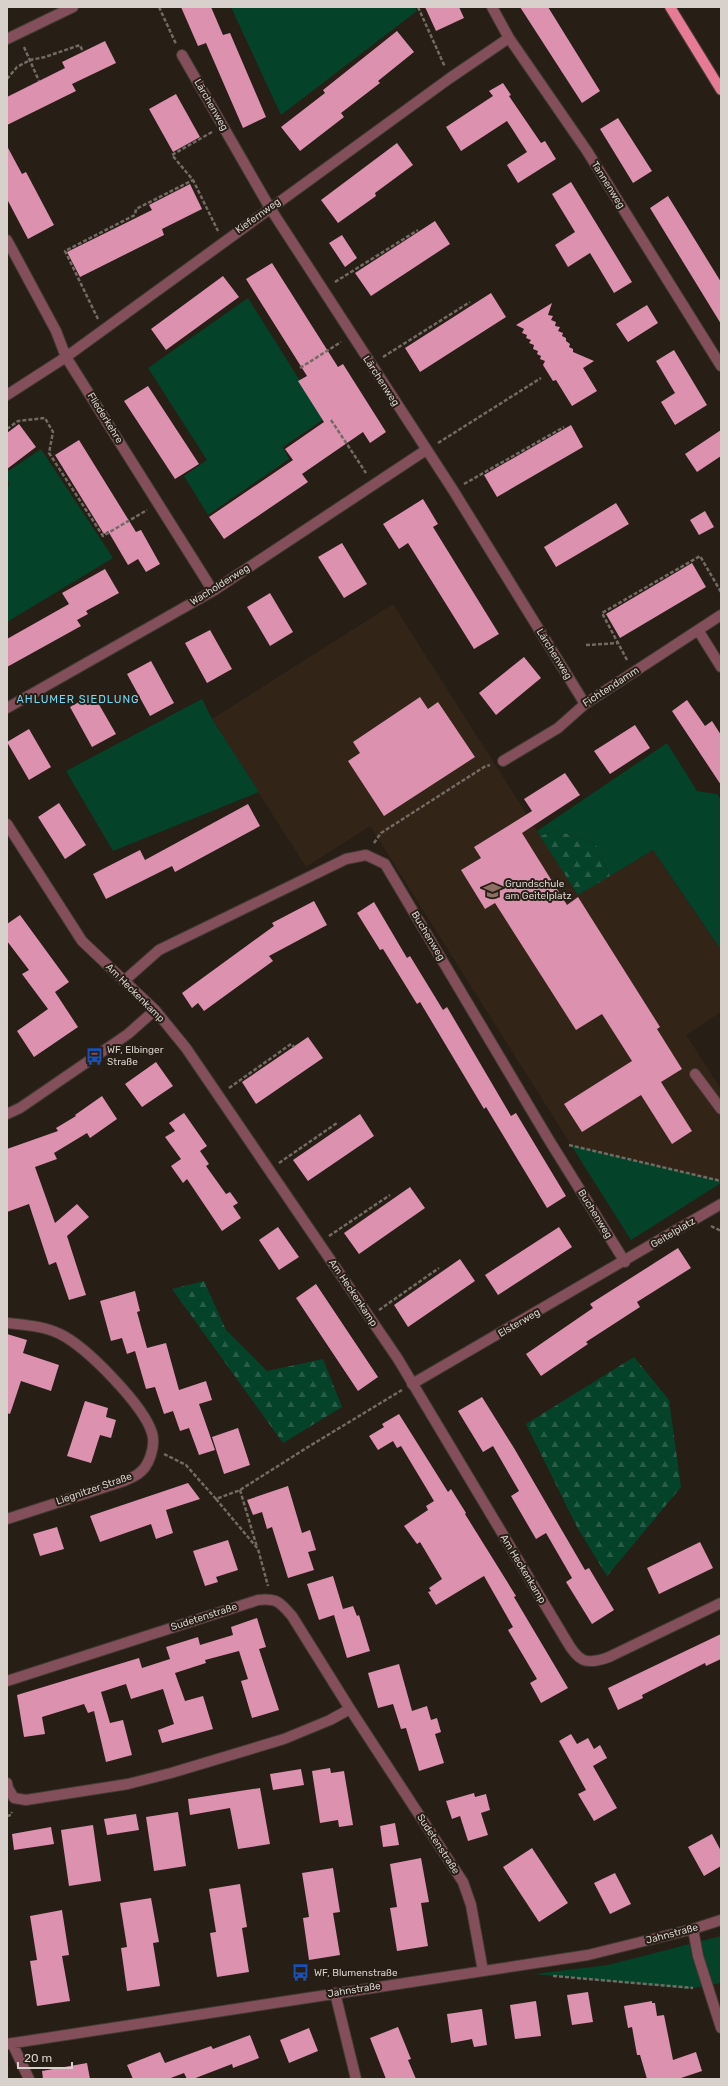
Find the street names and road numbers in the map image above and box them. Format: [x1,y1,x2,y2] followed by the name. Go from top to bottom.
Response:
[191,77,231,133] street label: Lärchenweg
[589,159,627,211] street label: Tannenweg
[233,196,283,236] street label: Kiefernweg
[360,354,402,408] street label: Lärchenweg
[85,390,126,446] street label: Fliederkehre
[188,562,252,608] street label: Wacholderweg
[534,626,574,682] street label: Lärchenweg
[581,664,641,710] street label: Fichtendamm
[409,909,447,963] street label: Buchenweg
[103,961,167,1025] street label: Am Heckenkamp
[575,1187,615,1241] street label: Buchenweg
[649,1215,697,1251] street label: Geitelplatz
[326,1257,380,1329] street label: Am Heckenkamp
[496,1306,542,1340] street label: Elsterweg
[54,1470,134,1508] street label: Liegnitzer Straße
[498,1532,548,1606] street label: Am Heckenkamp
[169,1601,239,1633] street label: Sudetenstraße
[414,1812,462,1877] street label: Sudetenstraße
[645,1921,700,1947] street label: Jahnstraße
[327,1980,382,2000] street label: Jahnstraße

